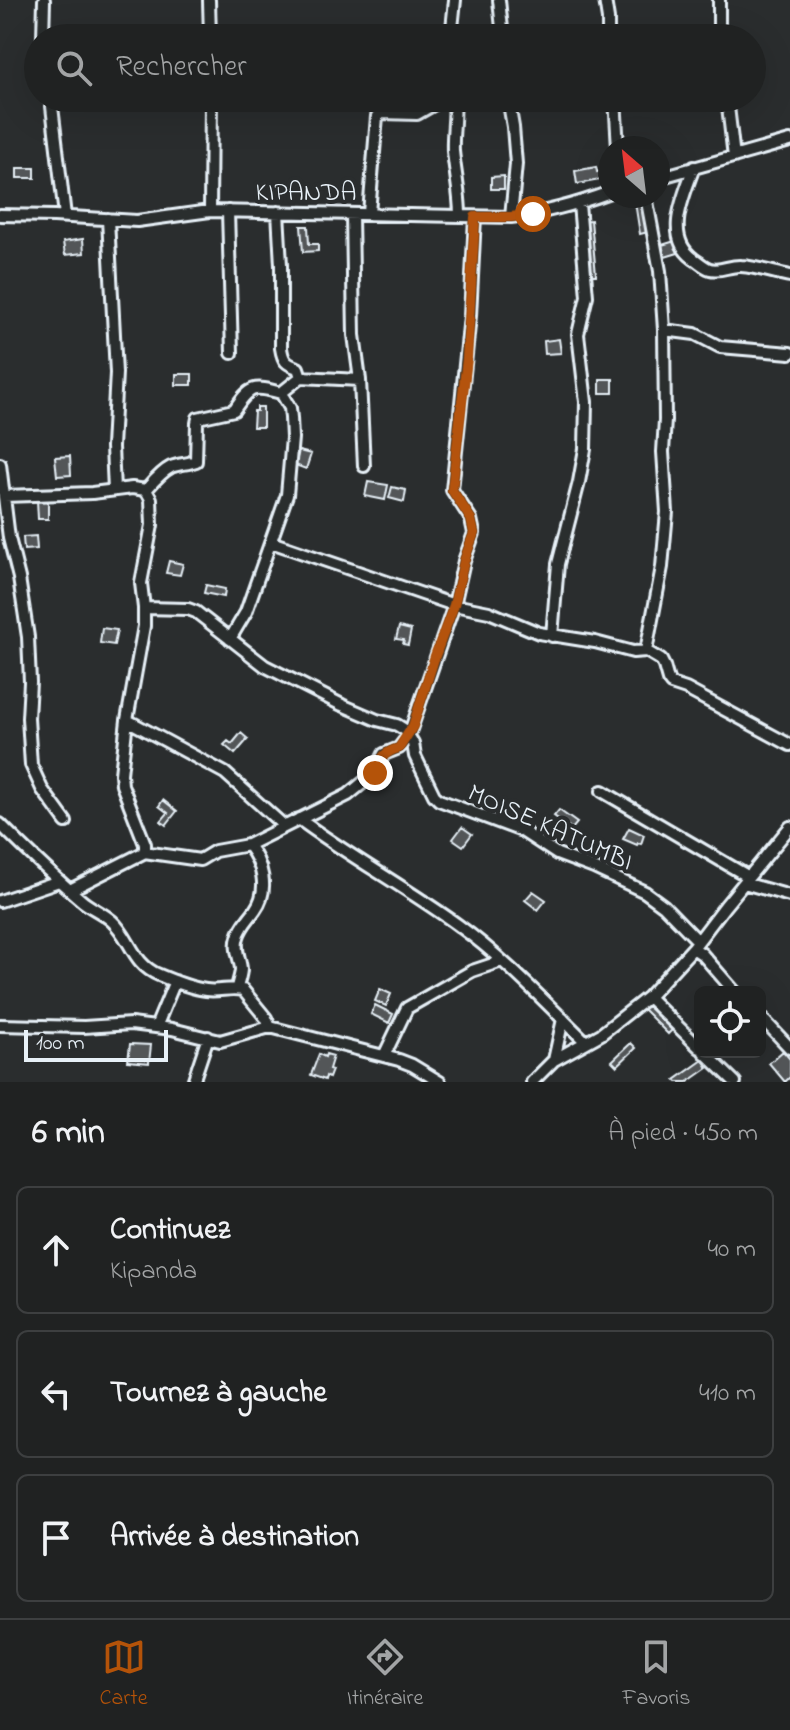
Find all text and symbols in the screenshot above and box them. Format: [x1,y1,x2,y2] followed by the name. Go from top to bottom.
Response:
[24,24,766,112] search box
[52,46,96,90] icon: search
[116,46,247,90] text: Rechercher
[598,136,670,208] north arrow
[256,175,356,213] street label: KIPANDA
[515,196,551,232] route start
[357,755,393,791] route end
[461,775,638,882] street label: MOISE KATUMBI
[694,986,766,1058] map controls
[694,986,766,1058] button: locate
[24,1026,168,1062] scale bar
[36,1028,85,1060] text: 100 m
[32,1109,105,1159] text: 6 min
[608,1115,758,1153] text: À pied · 450 m
[110,1209,230,1253] text: Continuez
[34,1228,78,1272] icon: ahead
[707,1231,756,1269] text: 40 m
[110,1253,197,1291] text: Kipanda
[34,1372,78,1416] icon: left
[110,1372,327,1416] text: Tournez à gauche
[699,1375,756,1413] text: 410 m
[34,1516,78,1560] icon: arrive
[110,1516,359,1560] text: Arrivée à destination
[100,1635,148,1715] tab: Carte
[347,1635,423,1715] tab: Itinéraire
[622,1635,690,1715] tab: Favoris

